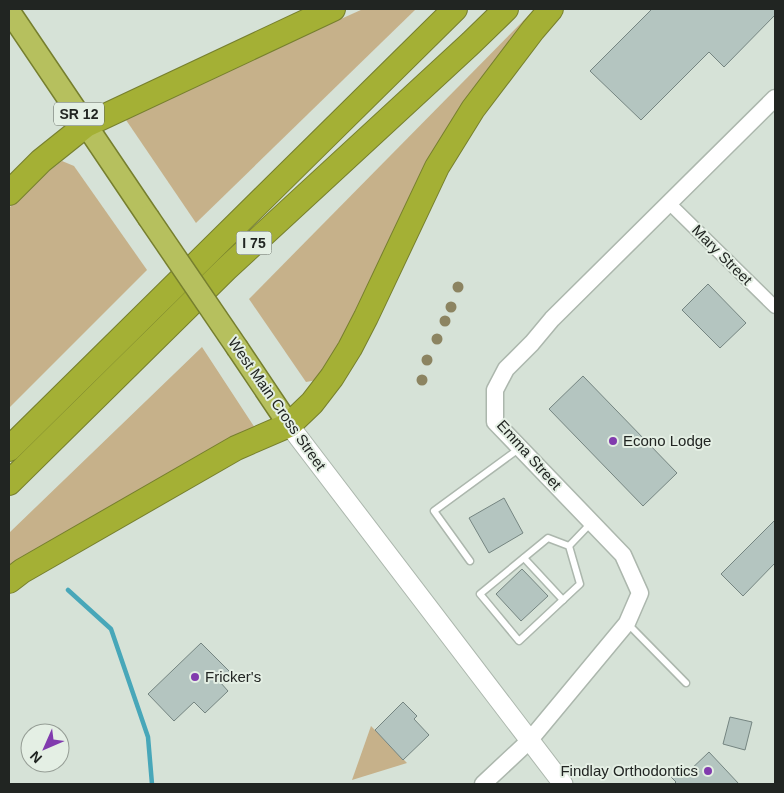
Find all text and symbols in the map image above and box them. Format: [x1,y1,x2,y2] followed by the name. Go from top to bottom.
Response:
[54,102,104,126] road number: SR 12
[689,221,756,289] street label: Mary Street
[236,232,272,254] road number: I 75
[225,334,330,474] street label: West Main Cross Street
[494,416,566,493] street label: Emma Street
[623,432,711,449] place label: Econo Lodge
[607,435,619,447] marker: Econo Lodge
[205,668,261,685] place label: Fricker's
[189,671,201,683] marker: Fricker's
[20,723,70,773] north arrow
[27,748,45,766] text: N
[560,762,698,779] place label: Findlay Orthodontics
[702,765,714,777] marker: Findlay Orthodontics

